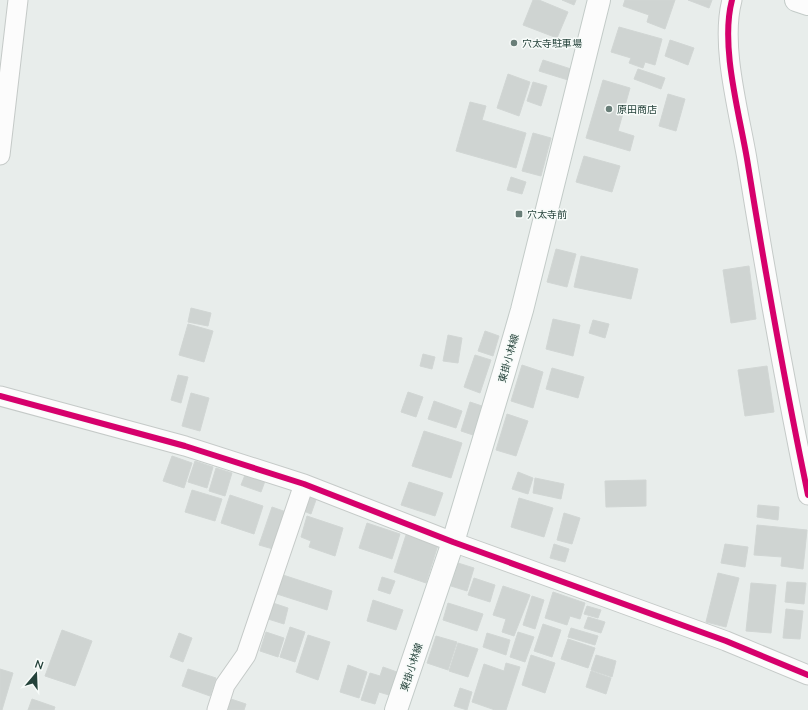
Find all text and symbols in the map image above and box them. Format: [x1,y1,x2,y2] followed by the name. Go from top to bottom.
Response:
[522,37,582,50] place label: 穴太寺駐車場
[509,38,519,48] marker: 穴太寺駐車場
[617,103,657,116] place label: 原田商店
[604,104,614,114] marker: 原田商店
[527,208,567,221] place label: 穴太寺前
[514,209,524,219] marker: 穴太寺前
[495,332,522,384] street label: 東掛小林線
[398,641,425,693] street label: 東掛小林線
[16,654,56,694] north arrow
[33,657,45,673] text: N

